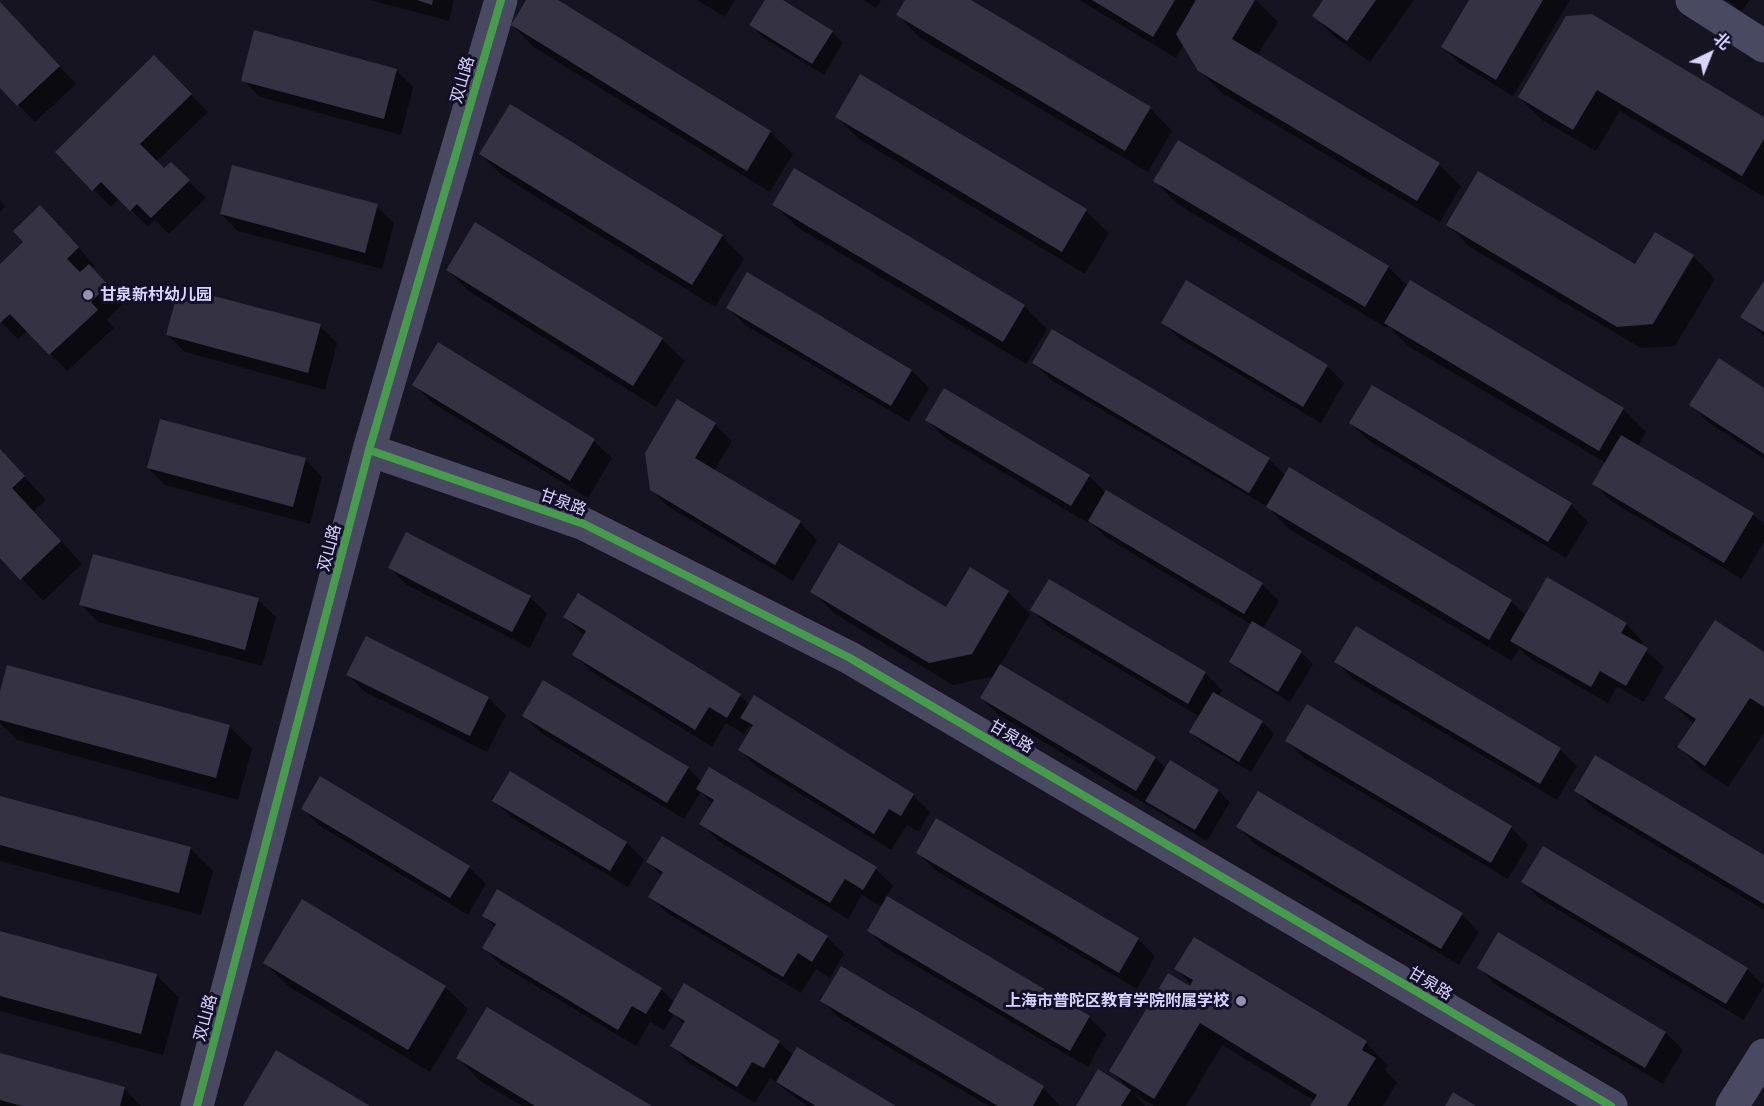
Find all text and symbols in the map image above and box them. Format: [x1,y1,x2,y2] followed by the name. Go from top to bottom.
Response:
[1680,24,1740,84] north arrow
[1709,27,1736,54] text: 北
[447,54,479,106] street label: 双山路
[100,285,212,305] place label: 甘泉新村幼儿园
[81,288,95,302] marker: 甘泉新村幼儿园
[537,486,589,520] street label: 甘泉路
[315,522,345,574] street label: 双山路
[985,716,1037,758] street label: 甘泉路
[1404,963,1456,1005] street label: 甘泉路
[1005,991,1229,1011] place label: 上海市普陀区教育学院附属学校
[191,992,221,1044] street label: 双山路
[1234,994,1248,1008] marker: 上海市普陀区教育学院附属学校

